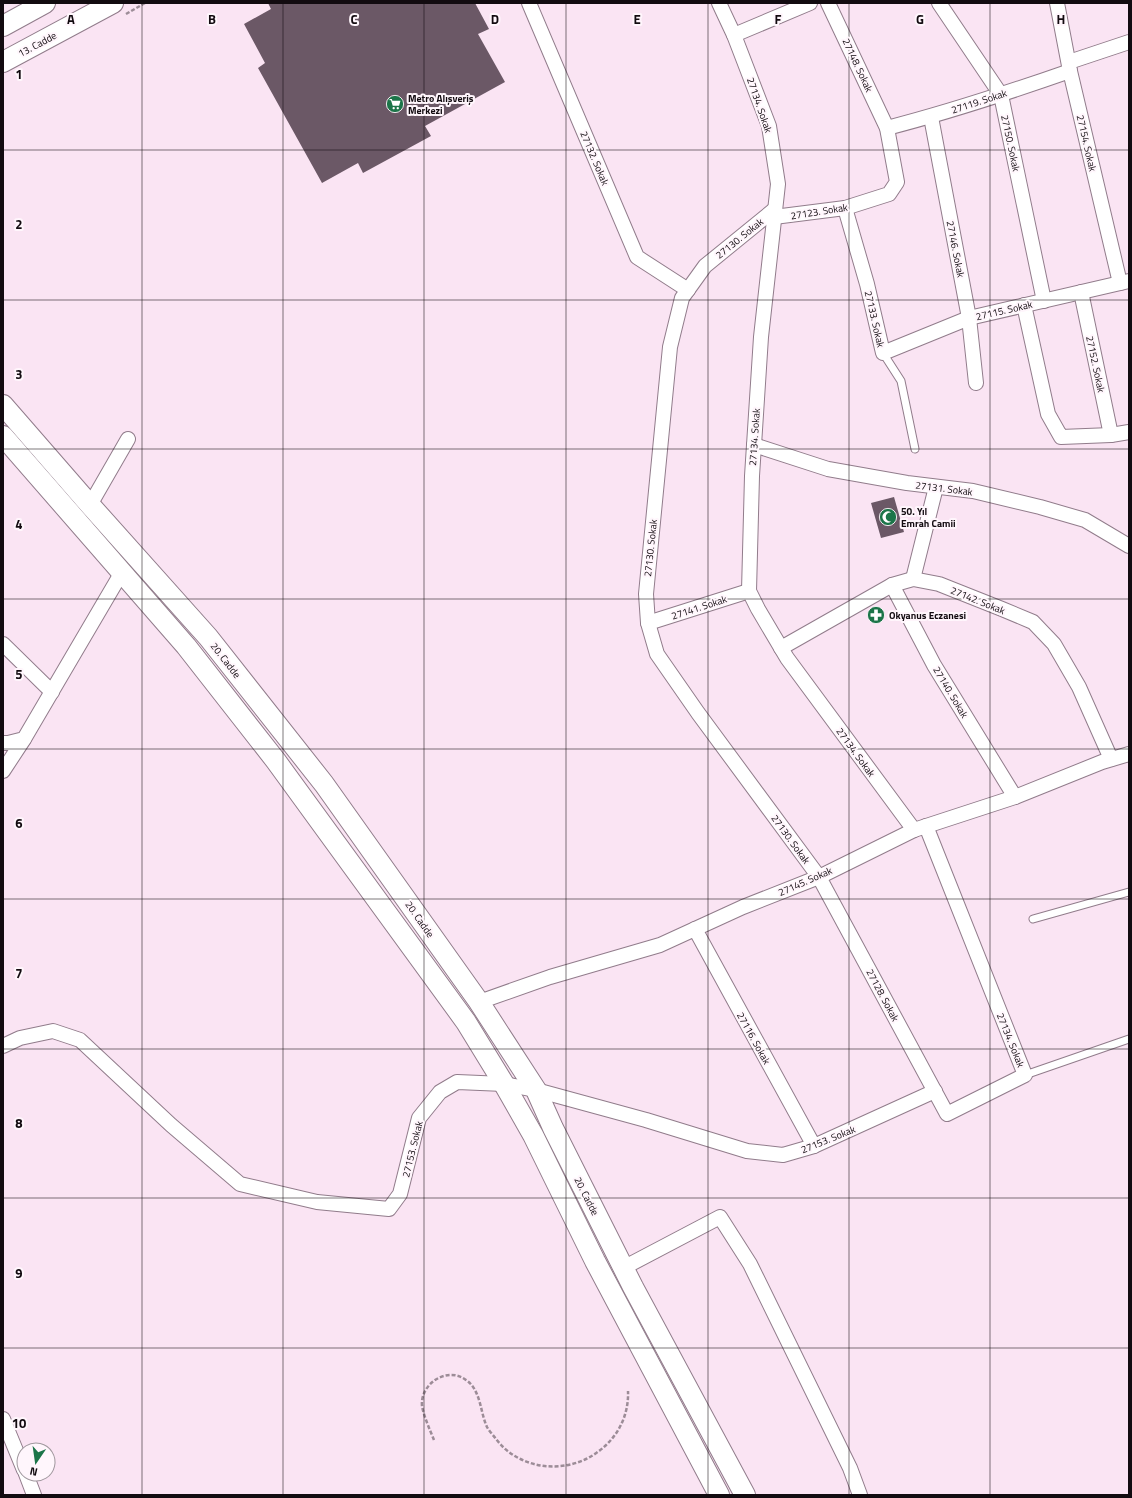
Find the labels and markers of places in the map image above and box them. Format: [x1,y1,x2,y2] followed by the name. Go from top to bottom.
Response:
[408,91,474,118] place label: Metro Alışveriş Merkezi
[385,94,405,114] supermarket icon: Metro Alışveriş Merkezi
[901,504,956,531] place label: 50. Yıl Emrah Camii
[878,507,898,527] mosque icon: 50. Yıl Emrah Camii
[866,605,886,625] pharmacy icon: Okyanus Eczanesi
[889,608,966,623] place label: Okyanus Eczanesi

